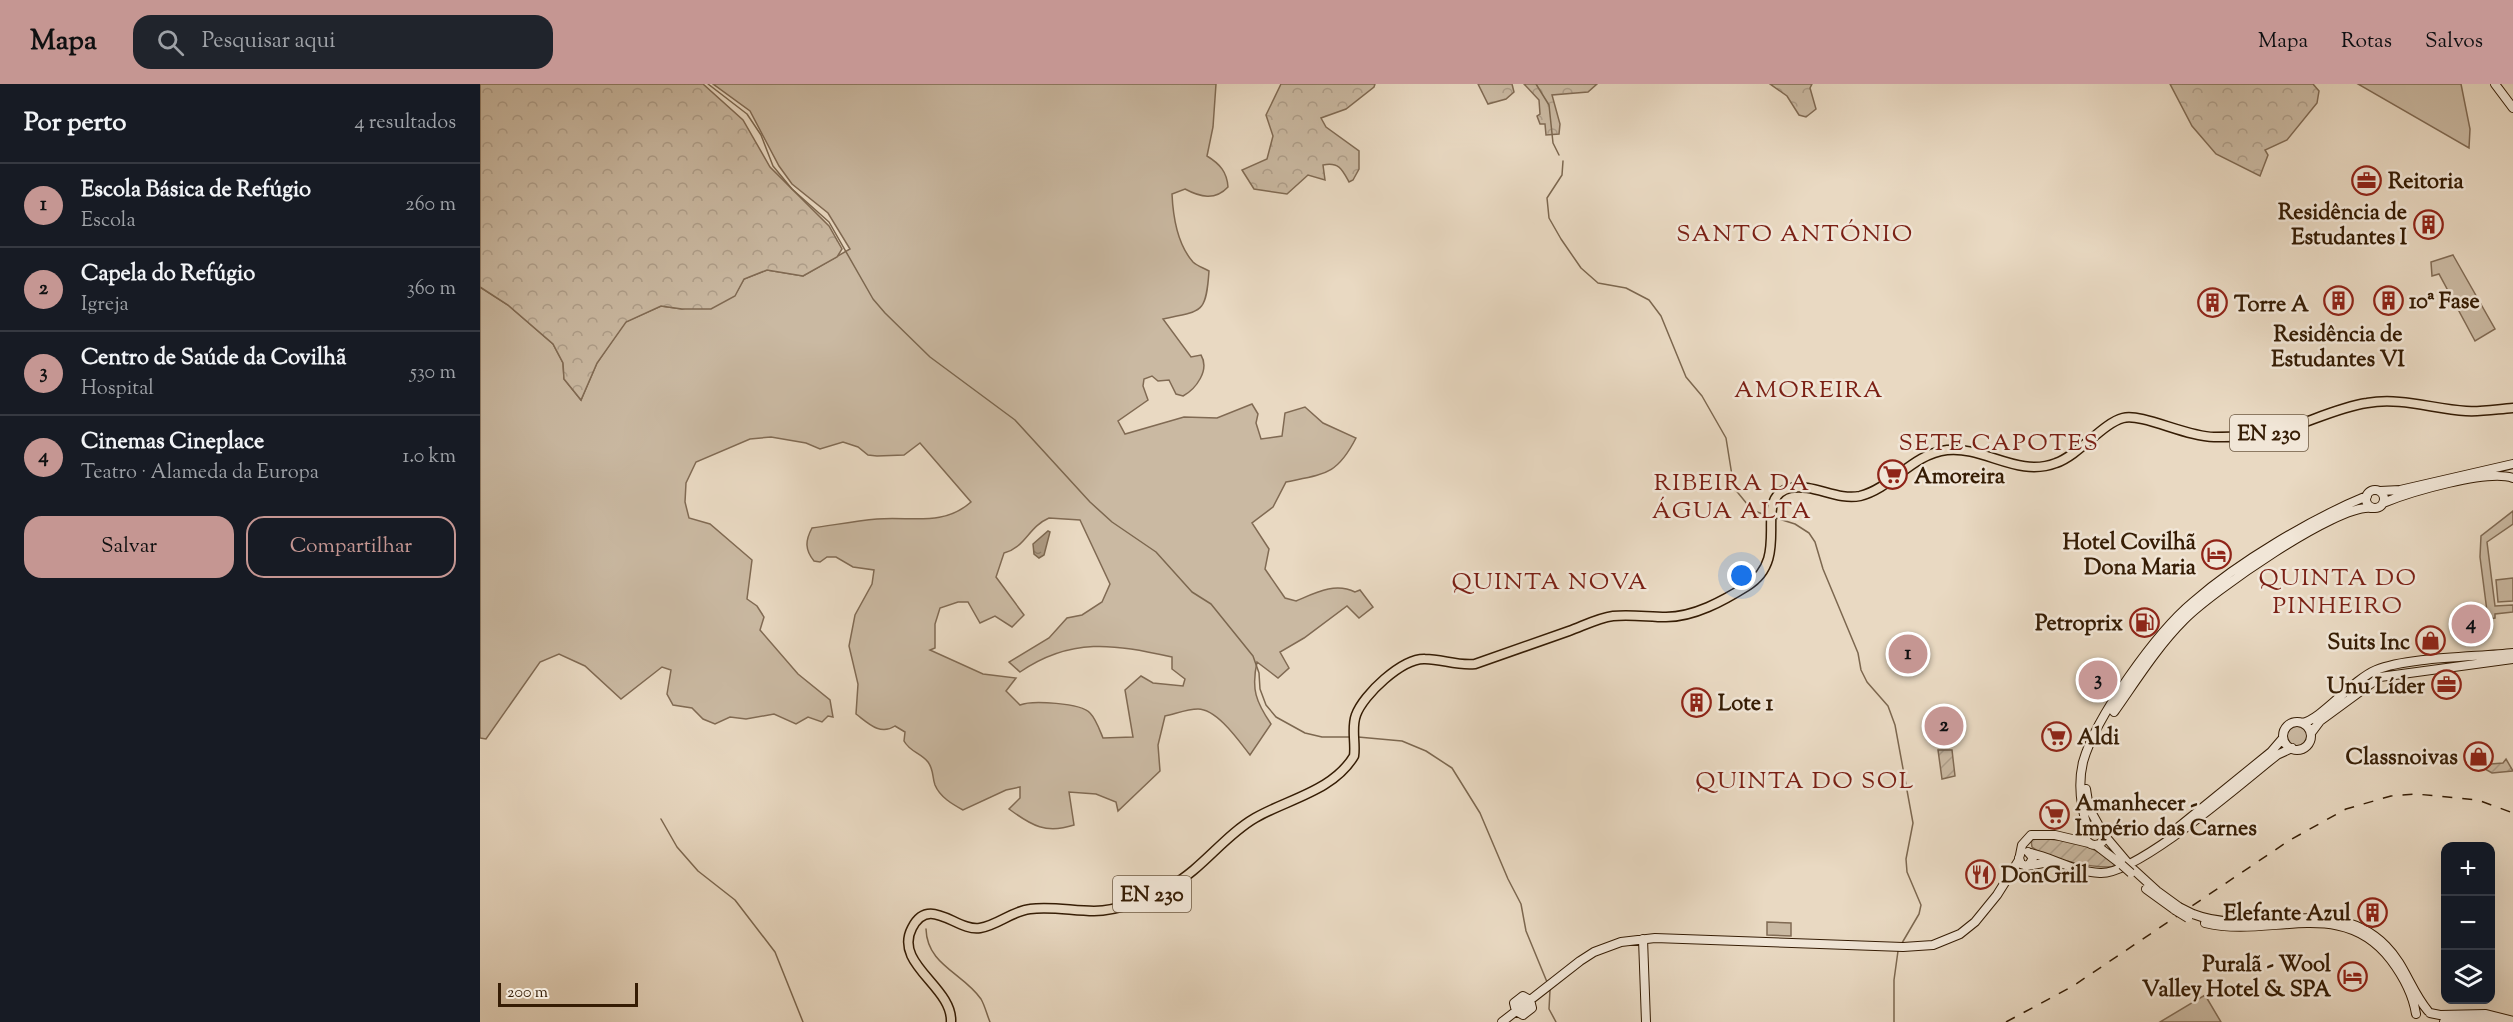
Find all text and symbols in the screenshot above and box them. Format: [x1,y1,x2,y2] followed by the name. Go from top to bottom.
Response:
[133,15,553,69] search box
[30,22,97,62] text: Mapa
[154,26,187,59] icon: search
[202,26,335,58] text: Pesquisar aqui
[2258,27,2308,57] text: Mapa
[2341,27,2392,57] text: Rotas
[2425,27,2483,57] text: Salvos
[24,105,126,142] text: Por perto
[354,109,456,138] text: 4 resultados
[2351,164,2383,196] office icon: Reitoria
[2388,167,2465,199] place label: Reitoria
[81,175,311,207] text: Escola Básica de Refúgio
[40,191,47,220] text: 1
[405,191,456,220] text: 260 m
[2278,198,2408,255] place label: Residência de Estudantes I
[81,207,136,236] text: Escola
[2412,208,2444,240] building icon: Residência de Estudantes I
[1676,218,1914,252] district label: SANTO ANTÓNIO
[81,259,255,291] text: Capela do Refúgio
[39,275,48,304] text: 2
[407,275,456,304] text: 360 m
[2372,284,2404,316] building icon: 10ª Fase
[2322,285,2354,317] building icon: Residência de Estudantes VI
[2197,287,2229,319] building icon: Torre A
[2409,287,2480,319] place label: 10ª Fase
[2234,290,2309,322] place label: Torre A
[81,291,129,320] text: Igreja
[2271,320,2406,377] place label: Residência de Estudantes VI
[81,343,346,375] text: Centro de Saúde da Covilhã
[39,359,48,388] text: 3
[410,359,456,388] text: 530 m
[1734,374,1884,408] district label: AMOREIRA
[81,375,154,404] text: Hospital
[2230,415,2308,451] road number: EN 230
[81,427,264,459] text: Cinemas Cineplace
[1899,427,2099,461] district label: SETE CAPOTES
[38,443,49,472] text: 4
[402,443,456,472] text: 1.0 km
[81,459,319,488] text: Teatro · Alameda da Europa
[1877,459,1909,491] supermarket icon: Amoreira
[1914,462,2006,494] place label: Amoreira
[1652,467,1812,529] district label: RIBEIRA DA ÁGUA ALTA
[24,516,234,578] button: Salvar
[246,516,456,578] button: Compartilhar
[2063,528,2197,585] place label: Hotel Covilhã Dona Maria
[2201,538,2233,570] hotel icon: Hotel Covilhã Dona Maria
[1727,561,1756,590] your location
[2258,562,2418,624] district label: QUINTA DO PINHEIRO
[1451,566,1649,600] district label: QUINTA NOVA
[2452,602,2490,646] pin: 4
[2128,606,2160,638] fuel station icon: Petroprix
[2035,609,2123,641] place label: Petroprix
[2415,625,2447,657] shop icon: Suits Inc
[2327,628,2410,660] place label: Suits Inc
[1888,632,1928,676] pin: 1
[2078,658,2118,702] pin: 3
[2430,669,2462,701] office icon: Unu Líder
[2327,672,2426,704] place label: Unu Líder
[1681,686,1713,718] building icon: Lote 1
[1718,689,1774,721] place label: Lote 1
[1924,704,1964,748] pin: 2
[2040,720,2072,752] supermarket icon: Aldi
[2077,723,2120,755] place label: Aldi
[2463,740,2495,772] shop icon: Classnoivas
[2345,743,2458,775] place label: Classnoivas
[1695,765,1915,799] district label: QUINTA DO SOL
[2075,789,2257,846] place label: Amanhecer - Império das Carnes
[2038,799,2070,831] supermarket icon: Amanhecer - Império das Carnes
[2441,842,2495,1004] map controls
[2441,842,2495,896] button: +
[1964,858,1996,890] restaurant icon: DonGrill
[2001,861,2089,893] place label: DonGrill
[1113,876,1191,912] road number: EN 230
[2356,896,2388,928] building icon: Elefante Azul
[2441,896,2495,950] button: −
[2224,899,2352,931] place label: Elefante Azul
[2142,950,2332,1007] place label: Puralã - Wool Valley Hotel & SPA
[2441,950,2495,1004] button: layers
[2336,960,2368,992] hotel icon: Puralã - Wool Valley Hotel & SPA
[498,980,638,1008] scale bar
[507,982,548,1005] text: 200 m

